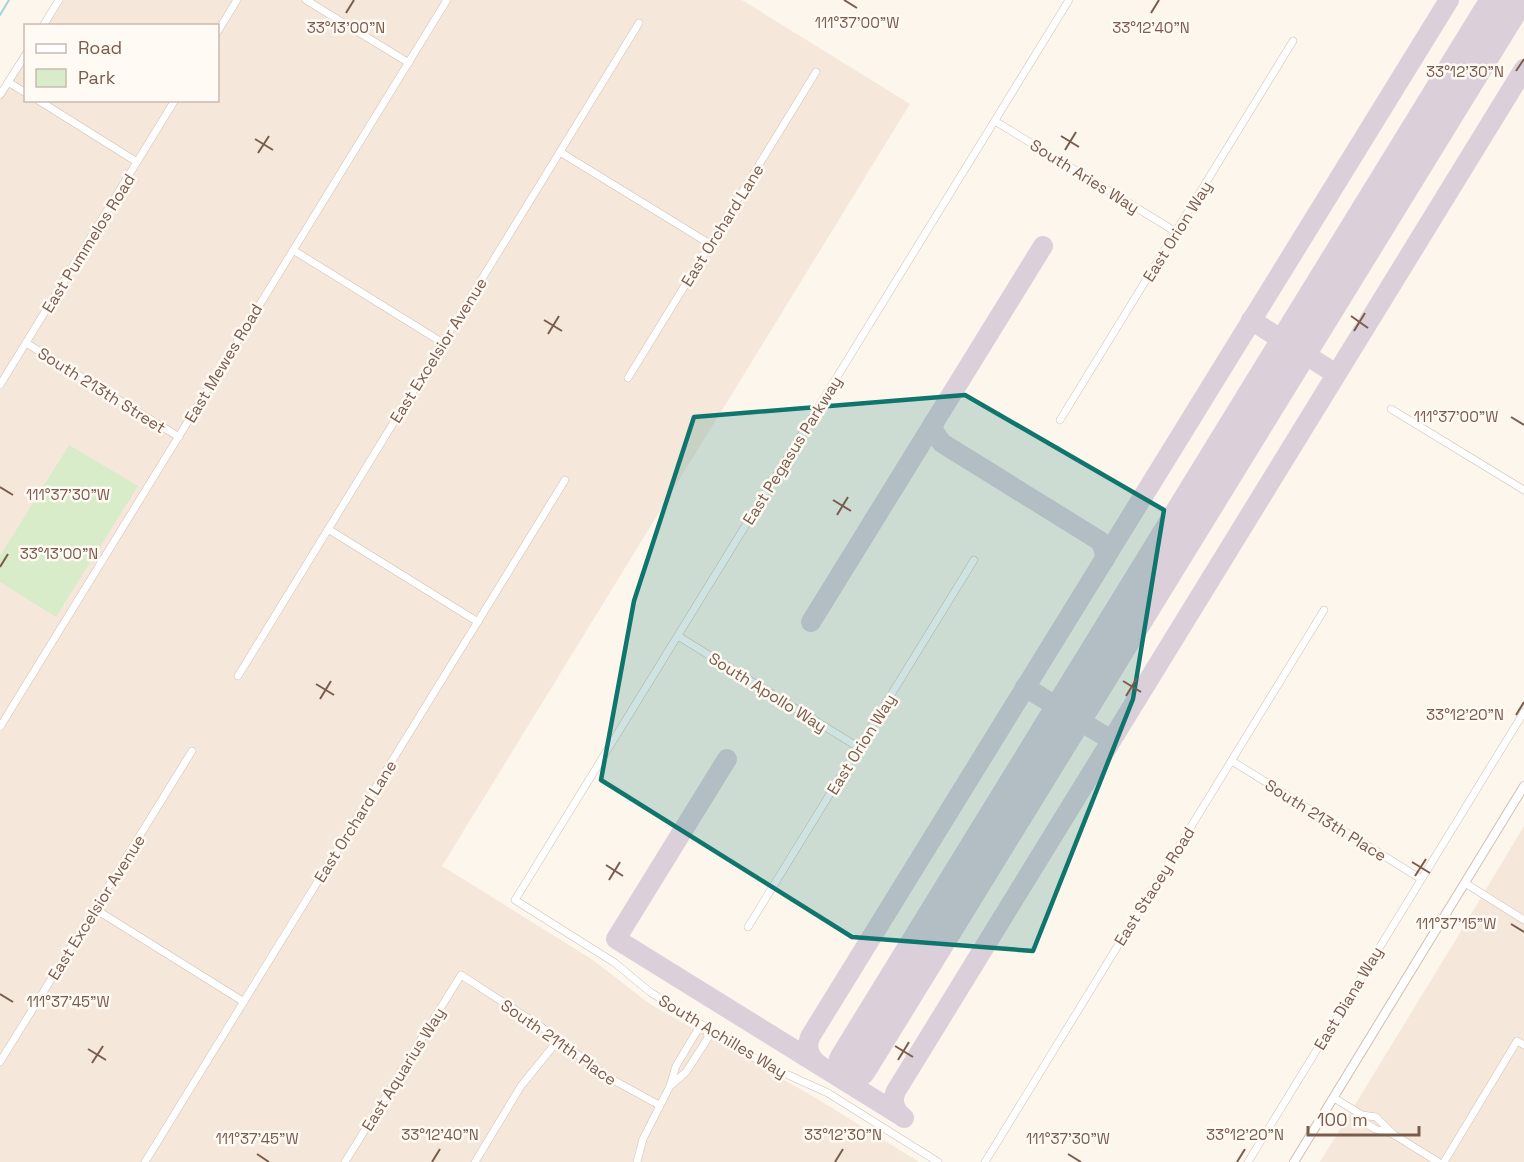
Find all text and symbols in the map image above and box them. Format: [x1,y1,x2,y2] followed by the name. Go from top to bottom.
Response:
[815,13,899,32] text: 111°37'00"W
[307,18,385,37] text: 33°13'00"N
[1112,18,1190,37] text: 33°12'40"N
[24,24,219,102] legend
[78,36,122,59] text: Road
[1426,62,1504,81] text: 33°12'30"N
[78,66,116,89] text: Park
[1026,134,1143,218] street label: South Aries Way
[676,160,768,290] street label: East Orchard Lane
[37,170,140,317] street label: East Pummelos Road
[1138,177,1217,286] street label: East Orion Way
[385,274,492,427] street label: East Excelsior Avenue
[180,300,267,427] street label: East Mewes Road
[34,343,170,438] street label: South 213th Street
[738,372,847,529] street label: East Pegasus Parkway
[1414,407,1498,426] text: 111°37'00"W
[26,485,110,504] text: 111°37'30"W
[20,544,98,563] text: 33°13'00"N
[705,648,831,737] street label: South Apollo Way
[822,690,901,799] street label: East Orion Way
[1426,705,1504,724] text: 33°12'20"N
[309,756,401,886] street label: East Orchard Lane
[1261,775,1390,866] street label: South 213th Place
[1109,823,1199,950] street label: East Stacey Road
[43,831,150,984] street label: East Excelsior Avenue
[1416,914,1496,933] text: 111°37'15"W
[1309,943,1388,1054] street label: East Diana Way
[655,990,791,1083] street label: South Achilles Way
[26,992,110,1011] text: 111°37'45"W
[497,995,621,1090] street label: South 211th Place
[357,1004,450,1135] street label: East Aquarius Way
[1308,1099,1419,1137] scale bar
[1317,1108,1368,1131] text: 100 m
[401,1125,479,1144] text: 33°12'40"N
[804,1125,882,1144] text: 33°12'30"N
[1206,1125,1284,1144] text: 33°12'20"N
[215,1129,299,1148] text: 111°37'45"W
[1026,1129,1110,1148] text: 111°37'30"W

